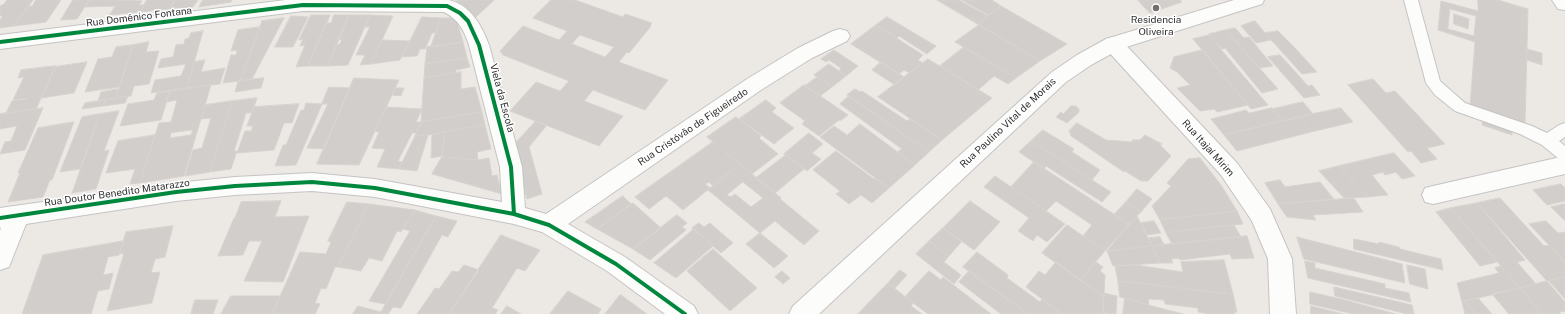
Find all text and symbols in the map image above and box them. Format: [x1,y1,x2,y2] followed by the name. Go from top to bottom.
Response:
[1151,3,1161,13] marker: Residencia Oliveira
[85,5,193,29] street label: Rua Domênico Fontana
[1131,14,1181,38] place label: Residencia Oliveira
[487,62,517,134] street label: Viela da Escola
[958,75,1058,171] street label: Rua Paulino Vital de Morais
[636,86,750,168] street label: Rua Cristóvão de Figueiredo
[1179,117,1237,179] street label: Rua Itajaí Mirim
[43,177,191,209] street label: Rua Doutor Benedito Matarazzo

